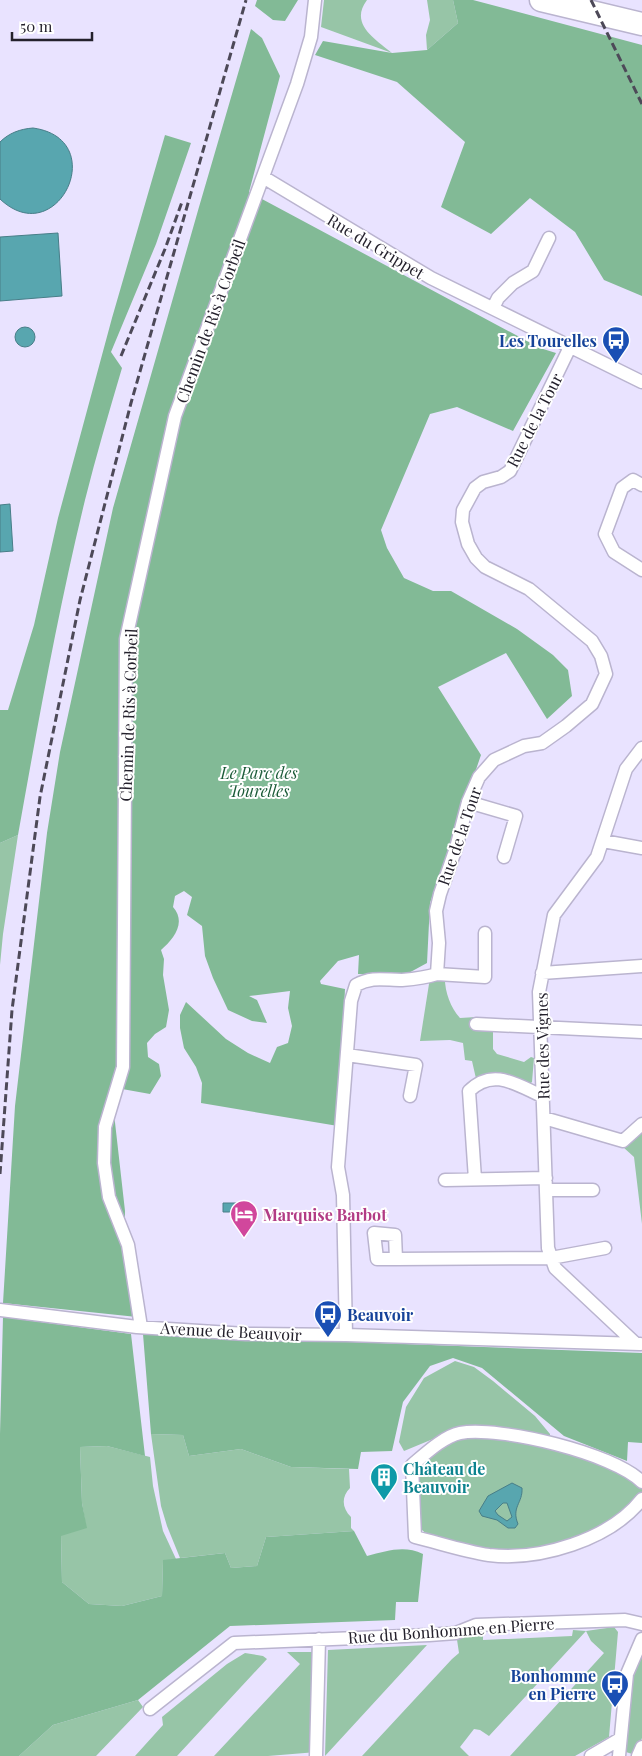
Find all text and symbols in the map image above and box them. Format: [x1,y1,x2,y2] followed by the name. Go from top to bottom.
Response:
[12,10,92,42] scale bar
[20,16,53,36] text: 50 m
[324,209,429,283] street label: Rue du Grippet
[171,236,250,406] street label: Chemin de Ris à Corbeil
[601,325,631,364] bus stop icon: Les Tourelles
[499,330,597,351] place label: Les Tourelles
[501,369,567,471] street label: Rue de la Tour
[114,628,142,802] street label: Chemin de Ris à Corbeil
[219,762,298,801] park label: Le Parc des Tourelles
[432,784,486,888] street label: Rue de la Tour
[531,992,553,1100] street label: Rue des Vignes
[229,1199,259,1238] hotel icon: Marquise Barbot
[263,1204,387,1225] place label: Marquise Barbot
[313,1299,343,1338] bus stop icon: Beauvoir
[347,1304,414,1325] place label: Beauvoir
[159,1317,302,1345] street label: Avenue de Beauvoir
[403,1458,485,1497] place label: Château de Beauvoir
[369,1462,399,1501] building icon: Château de Beauvoir
[347,1612,555,1648] street label: Rue du Bonhomme en Pierre
[511,1665,596,1704] place label: Bonhomme en Pierre
[600,1669,630,1708] bus stop icon: Bonhomme en Pierre

